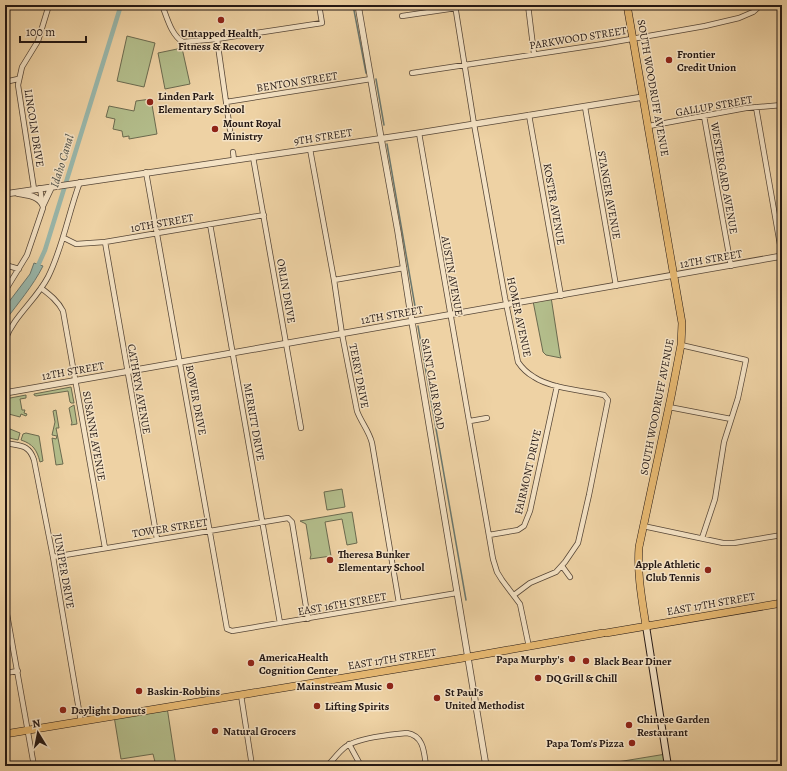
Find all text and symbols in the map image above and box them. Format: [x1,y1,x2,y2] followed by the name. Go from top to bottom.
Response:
[216,15,226,25] marker: Untapped Health, Fitness & Recovery
[20,18,86,44] scale bar
[634,18,672,158] street label: SOUTH WOODRUFF AVENUE
[528,23,628,53] street label: PARKWOOD STREET
[26,24,55,40] text: 100 m
[178,26,265,54] place label: Untapped Health, Fitness & Recovery
[677,47,736,75] place label: Frontier Credit Union
[664,55,674,65] marker: Frontier Credit Union
[255,68,339,96] street label: BENTON STREET
[20,88,48,168] street label: LINCOLN DRIVE
[158,89,244,117] place label: Linden Park Elementary School
[674,92,754,120] street label: GALLUP STREET
[145,97,155,107] marker: Linden Park Elementary School
[223,116,281,144] place label: Mount Royal Ministry
[707,120,741,235] street label: WESTERGARD AVENUE
[210,124,220,134] marker: Mount Royal Ministry
[293,125,353,149] street label: 9TH STREET
[46,132,78,190] water label: Idaho Canal
[594,150,624,240] street label: STANGER AVENUE
[539,162,569,246] street label: KOSTER AVENUE
[129,210,195,236] street label: 10TH STREET
[437,234,466,317] street label: AUSTIN AVENUE
[679,246,743,272] street label: 12TH STREET
[273,257,299,325] street label: ORLIN DRIVE
[503,275,535,359] street label: HOMER AVENUE
[360,302,424,328] street label: 12TH STREET
[418,337,448,431] street label: SAINT CLAIR ROAD
[636,337,678,477] street label: SOUTH WOODRUFF AVENUE
[345,342,373,410] street label: TERRY DRIVE
[124,343,154,435] street label: CATHRYN AVENUE
[41,358,105,384] street label: 12TH STREET
[182,364,210,436] street label: BOWER DRIVE
[240,382,268,462] street label: MERRITT DRIVE
[79,390,109,482] street label: SUSANNE AVENUE
[511,428,545,516] street label: FAIRMONT DRIVE
[131,515,209,541] street label: TOWER STREET
[50,532,78,610] street label: JUNIPER DRIVE
[338,547,424,575] place label: Theresa Bunker Elementary School
[325,555,335,565] marker: Theresa Bunker Elementary School
[635,557,701,585] place label: Apple Athletic Club Tennis
[703,565,713,575] marker: Apple Athletic Club Tennis
[296,589,388,619] street label: EAST 16TH STREET
[666,589,756,619] street label: EAST 17TH STREET
[347,645,437,673] street label: EAST 17TH STREET
[258,650,339,678] place label: AmericaHealth Cognition Center
[496,652,565,667] place label: Papa Murphy's
[567,654,577,664] marker: Papa Murphy's
[594,654,672,669] place label: Black Bear Diner
[581,656,591,666] marker: Black Bear Diner
[246,658,256,668] marker: AmericaHealth Cognition Center
[546,671,617,686] place label: DQ Grill & Chill
[533,673,543,683] marker: DQ Grill & Chill
[297,679,382,694] place label: Mainstream Music
[385,681,395,691] marker: Mainstream Music
[147,684,220,699] place label: Baskin-Robbins
[445,685,525,713] place label: St Paul's United Methodist
[134,686,144,696] marker: Baskin-Robbins
[432,693,442,703] marker: St Paul's United Methodist
[325,699,390,714] place label: Lifting Spirits
[312,701,322,711] marker: Lifting Spirits
[71,703,146,718] place label: Daylight Donuts
[58,705,68,715] marker: Daylight Donuts
[637,712,710,740] place label: Chinese Garden Restaurant
[18,713,58,753] north arrow
[31,716,42,732] text: N
[624,720,634,730] marker: Chinese Garden Restaurant
[223,724,297,739] place label: Natural Grocers
[210,726,220,736] marker: Natural Grocers
[546,736,625,751] place label: Papa Tom's Pizza
[627,738,637,748] marker: Papa Tom's Pizza

